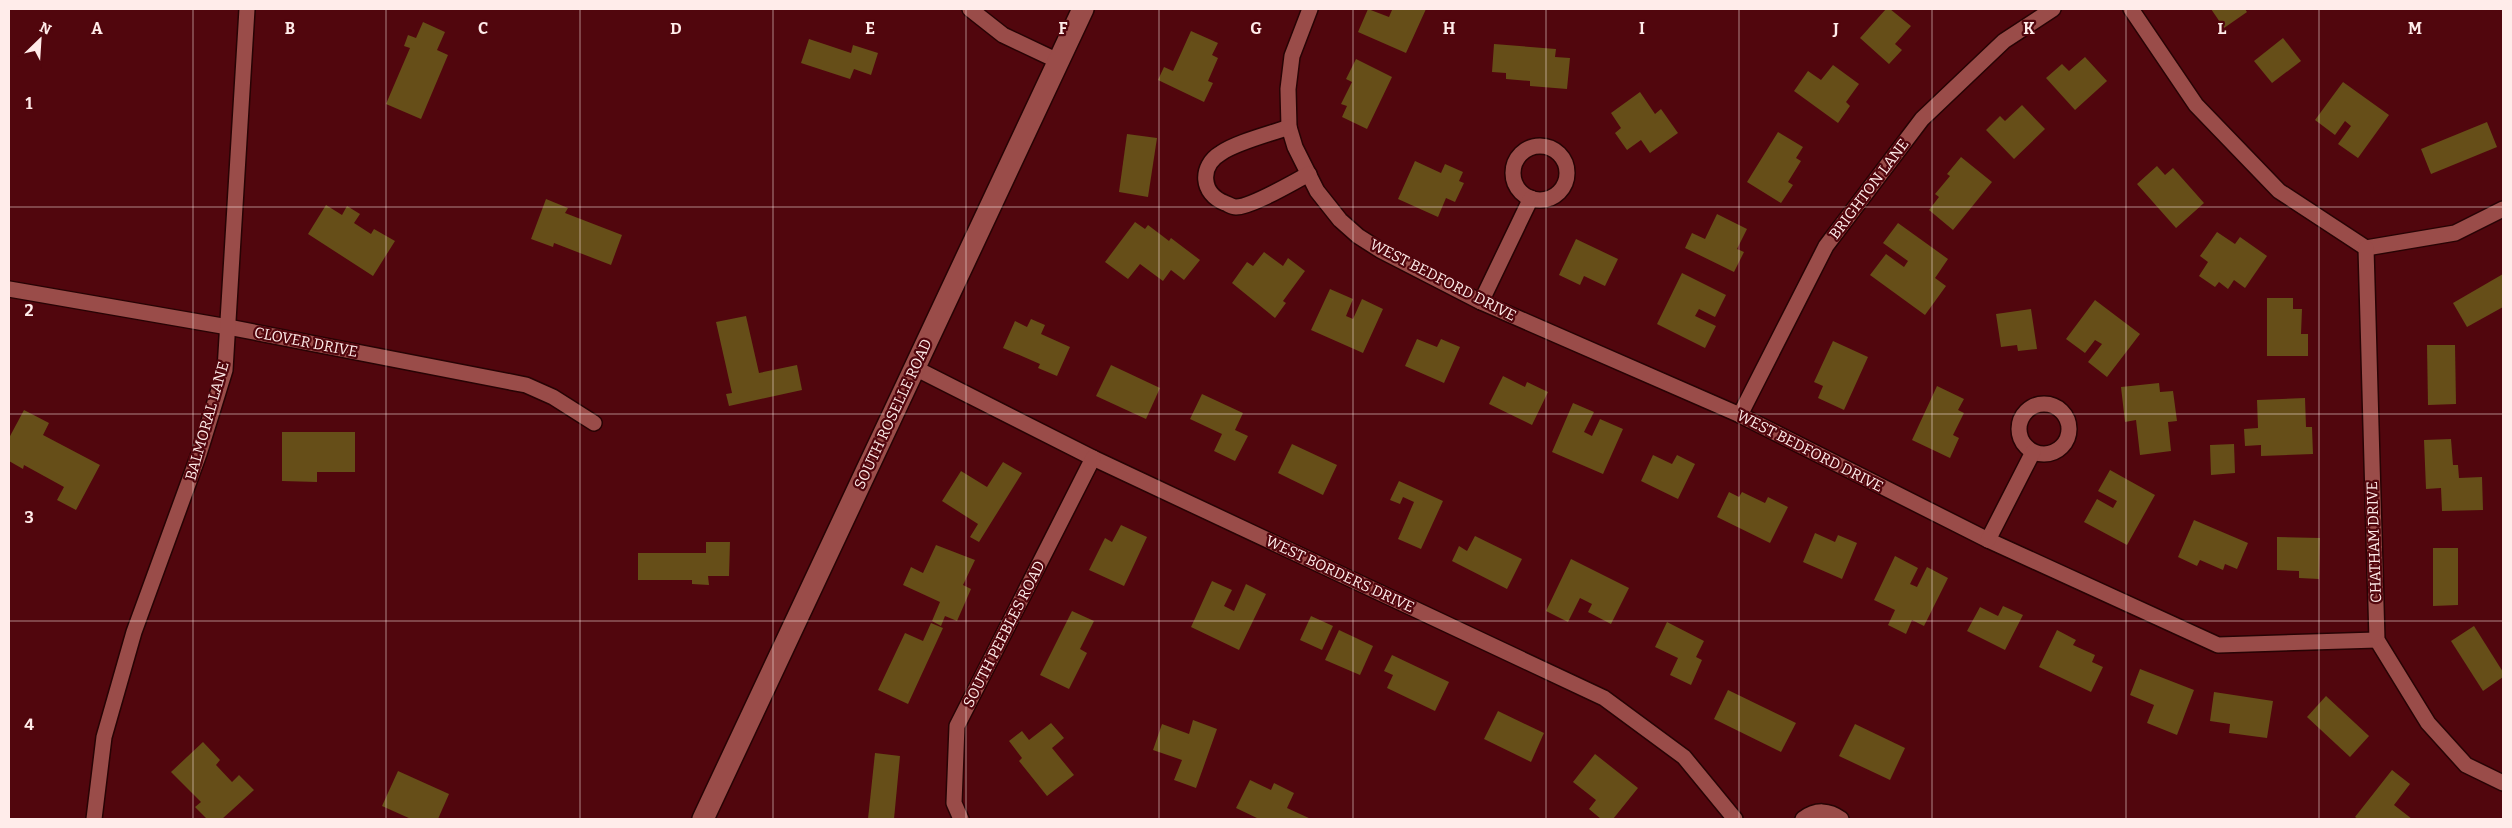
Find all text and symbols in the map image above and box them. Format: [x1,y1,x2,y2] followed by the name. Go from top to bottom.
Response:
[15,15,65,65] north arrow
[37,19,54,39] text: N
[91,19,103,38] text: A
[285,19,295,38] text: B
[478,19,488,38] text: C
[670,19,682,38] text: D
[865,19,875,38] text: E
[1059,19,1068,38] text: F
[1250,19,1262,38] text: G
[1443,19,1456,38] text: H
[1639,19,1645,38] text: I
[1832,19,1839,38] text: J
[2023,19,2035,38] text: K
[2218,19,2227,38] text: L
[2408,19,2422,38] text: M
[26,94,33,113] text: 1
[1825,135,1913,243] street label: BRIGHTON LANE
[1367,235,1519,325] street label: WEST BEDFORD DRIVE
[24,301,34,320] text: 2
[253,323,359,361] street label: CLOVER DRIVE
[850,336,936,492] street label: SOUTH ROSELLE ROAD
[181,360,233,482] street label: BALMORAL LANE
[1734,406,1886,496] street label: WEST BEDFORD DRIVE
[2363,481,2385,603] street label: CHATHAM DRIVE
[24,508,34,527] text: 3
[1263,532,1417,616] street label: WEST BORDERS DRIVE
[959,558,1049,710] street label: SOUTH PEEBLES ROAD
[24,715,34,734] text: 4

